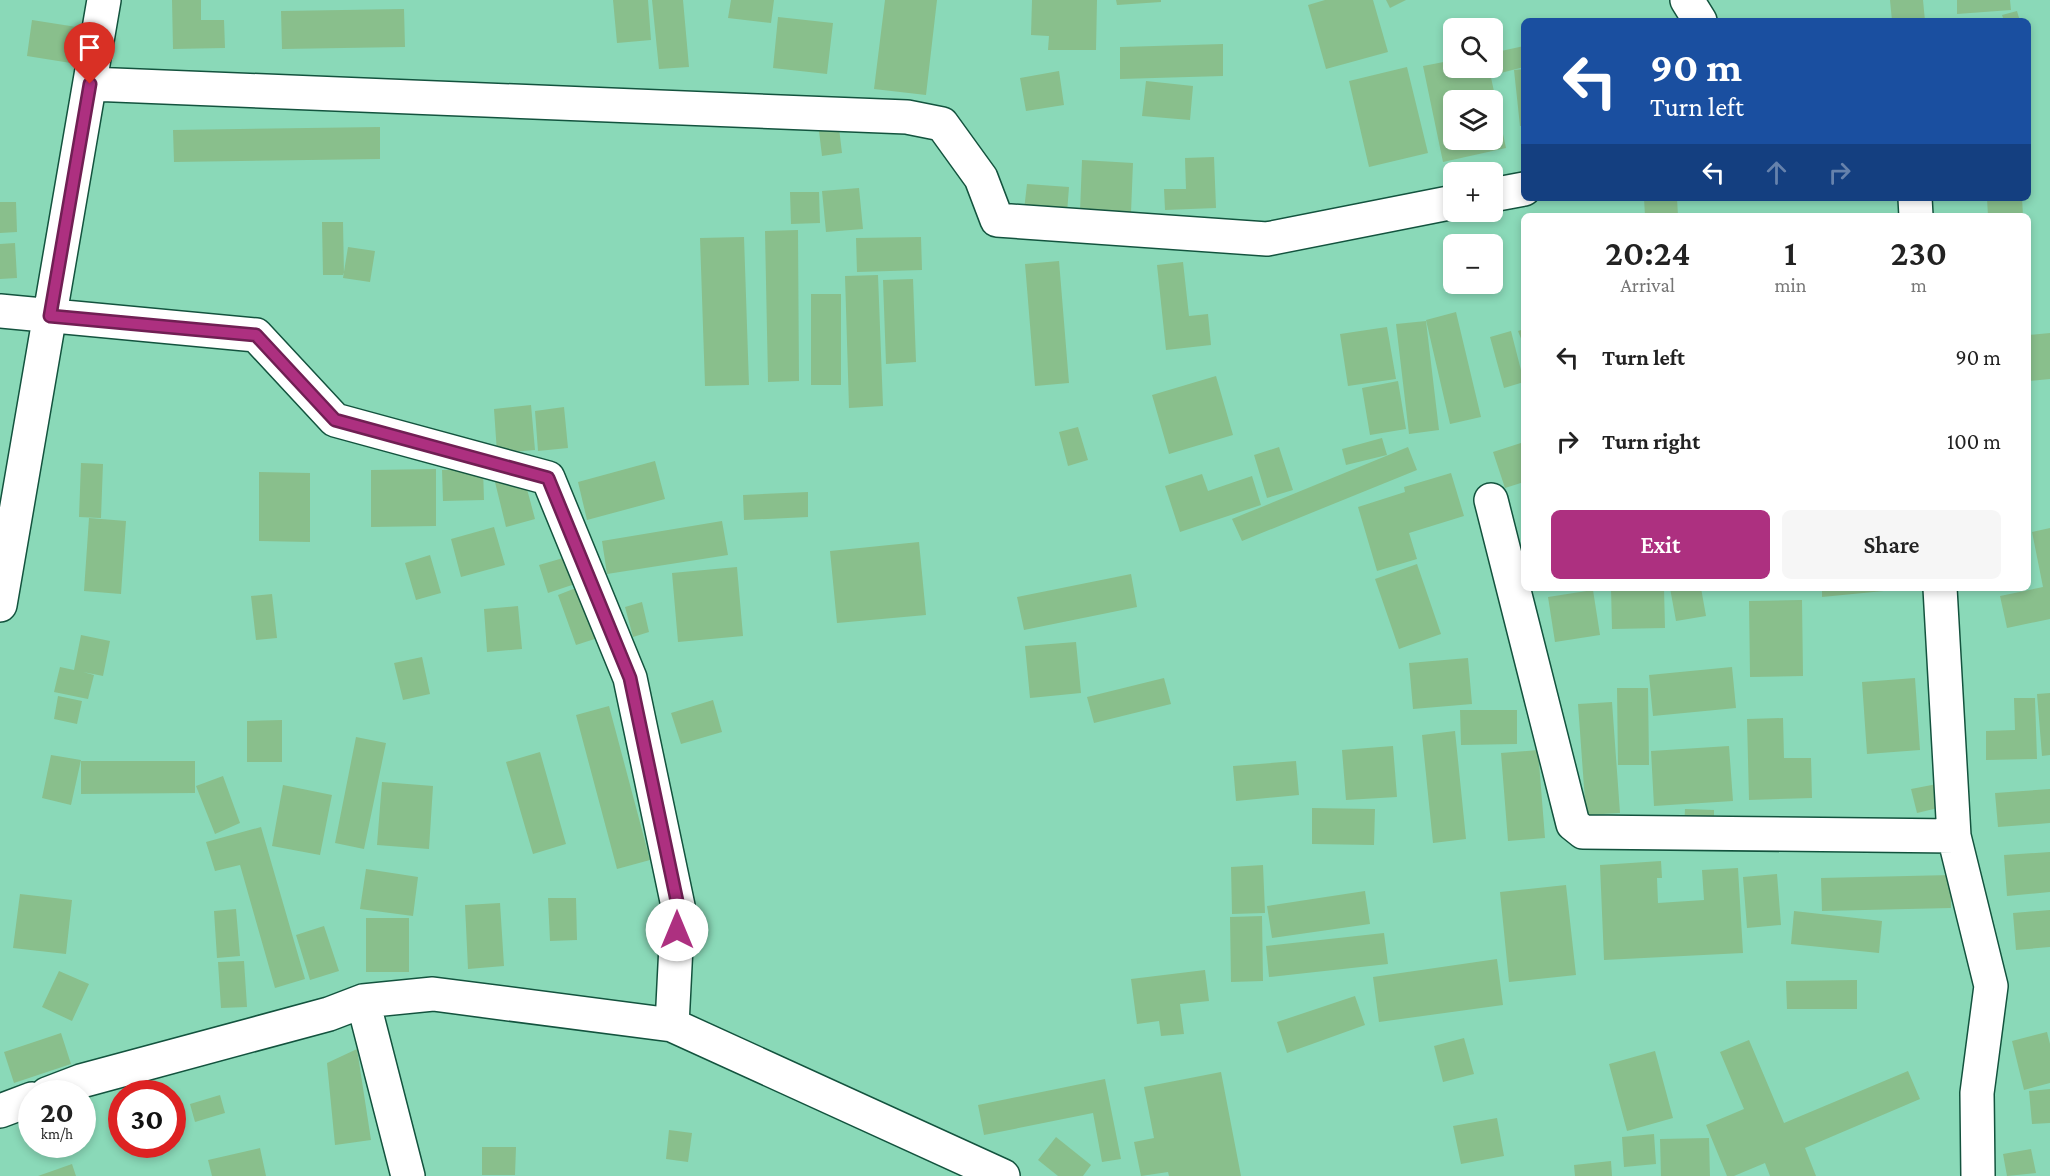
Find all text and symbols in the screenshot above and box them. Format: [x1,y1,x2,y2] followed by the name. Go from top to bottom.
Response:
[1443,18,1503,294] map controls
[1443,18,1503,78] button: search
[64,22,115,84] pin
[73,31,106,64] icon: arrive
[1551,42,1629,120] icon: left
[1650,43,1742,90] text: 90 m
[1443,90,1503,150] button: layers
[1650,92,1744,122] text: Turn left
[1697,156,1730,189] icon: left
[1760,156,1793,189] icon: ahead
[1823,156,1856,189] icon: right
[1443,162,1503,222] button: +
[1605,233,1690,273] text: 20:24
[1784,233,1797,273] text: 1
[1891,233,1947,273] text: 230
[1443,234,1503,294] button: −
[1621,274,1675,296] text: Arrival
[1774,274,1807,296] text: min
[1911,274,1927,296] text: m
[1551,341,1584,374] icon: left
[1602,345,1685,370] text: Turn left
[1956,345,2001,370] text: 90 m
[1551,425,1584,458] icon: right
[1602,429,1700,454] text: Turn right
[1947,429,2001,454] text: 100 m
[1551,510,1770,579] button: Exit
[1782,510,2001,579] button: Share
[645,898,709,962] position arrow
[108,1080,186,1158] speed limit sign: 30
[40,1095,74,1128] text: 20
[41,1126,73,1142] text: km/h

